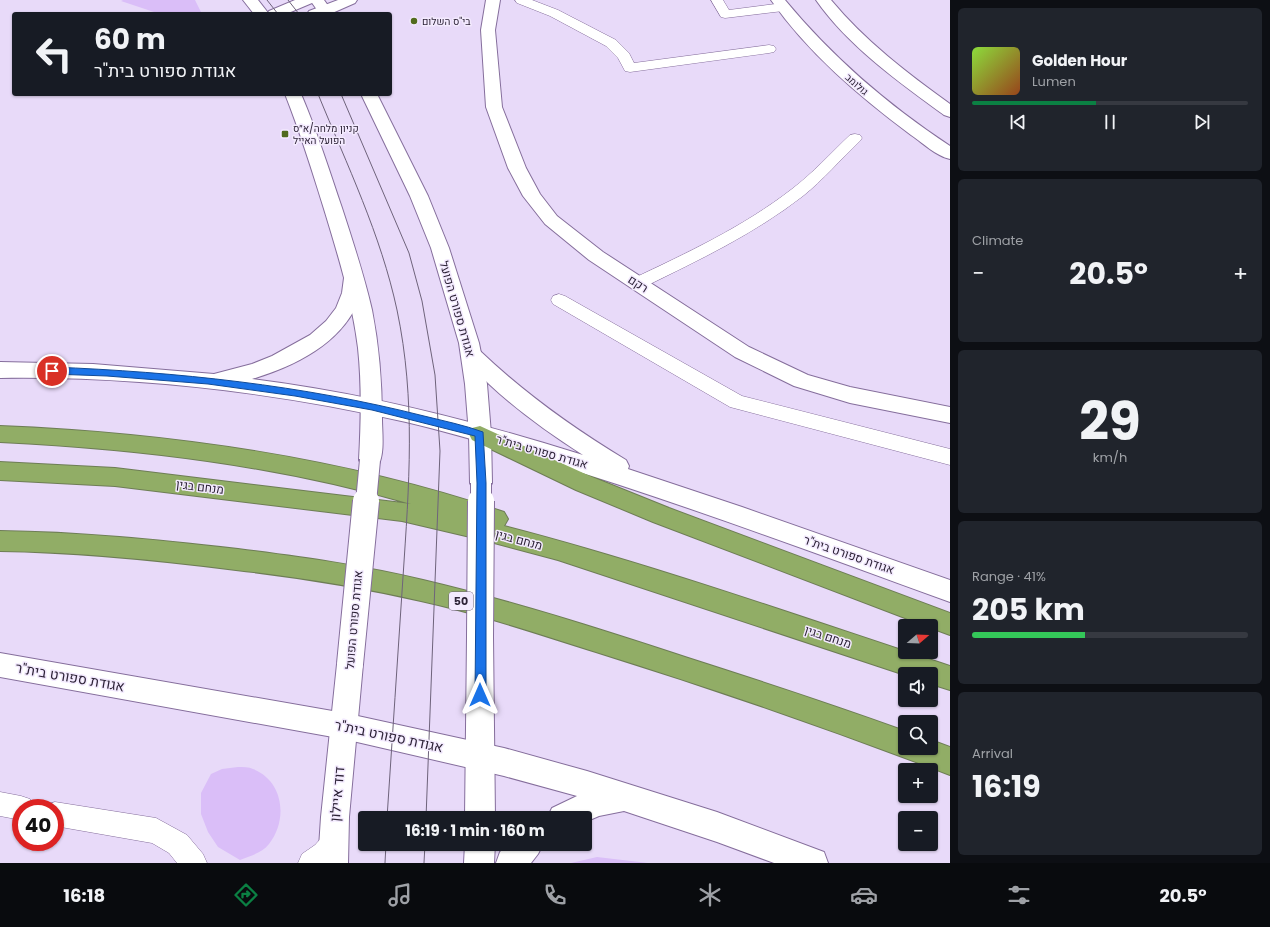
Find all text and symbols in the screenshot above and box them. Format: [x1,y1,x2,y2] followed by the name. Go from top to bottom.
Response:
[422,14,471,29] place label: בי"ס השלום
[409,16,419,26] marker: בי"ס השלום
[94,20,166,59] text: 60 m
[28,28,80,80] icon: left
[1032,50,1127,71] text: Golden Hour
[94,58,236,83] text: אגודת ספורט בית"ר
[842,70,872,99] street label: גולומב
[1032,72,1076,91] text: Lumen
[1007,111,1029,133] icon: previous
[1099,111,1121,133] icon: pause
[1191,111,1213,133] icon: next
[293,121,359,148] place label: קניון מלחה/א״ס הפועל האייל
[280,129,290,139] marker: קניון מלחה/א״ס הפועל האייל
[972,231,1023,250] text: Climate
[1069,252,1148,295] text: 20.5°
[972,258,984,289] text: −
[1233,258,1248,289] text: +
[436,259,479,359] street label: אגודת ספורט הפועל
[625,271,652,296] street label: רקם
[35,354,69,388] pin
[41,360,63,382] icon: arrive
[1079,385,1141,458] text: 29
[494,430,590,473] street label: אגודת ספורט בית"ר
[1093,448,1127,467] text: km/h
[175,475,225,498] street label: מנחם בגין
[494,525,545,554] street label: מנחם בגין
[802,531,897,578] street label: אגודת ספורט בית"ר
[972,567,1046,586] text: Range · 41%
[341,569,366,670] street label: אגודת ספורט הפועל
[972,588,1085,631] text: 205 km
[449,592,473,610] road number: 50
[898,619,938,659] north arrow
[898,619,938,851] map controls
[803,621,854,652] street label: מנחם בגין
[14,658,126,696] street label: אגודת ספורט בית"ר
[898,667,938,707] button: sound
[459,674,501,716] position arrow
[333,715,445,757] street label: אגודת ספורט בית"ר
[898,715,938,755] button: search
[972,744,1013,763] text: Arrival
[898,763,938,803] button: +
[972,765,1041,808] text: 16:19
[325,766,349,822] street label: דוד איילון
[12,799,64,851] speed limit sign: 40
[898,811,938,851] button: −
[405,820,545,841] text: 16:19 · 1 min · 160 m
[232,881,260,909] icon: directions
[386,881,414,909] icon: music
[541,881,569,909] icon: phone
[696,881,724,909] icon: climate
[850,881,878,909] icon: car
[1005,881,1033,909] icon: filters
[63,883,105,908] text: 16:18
[1159,883,1207,908] text: 20.5°

